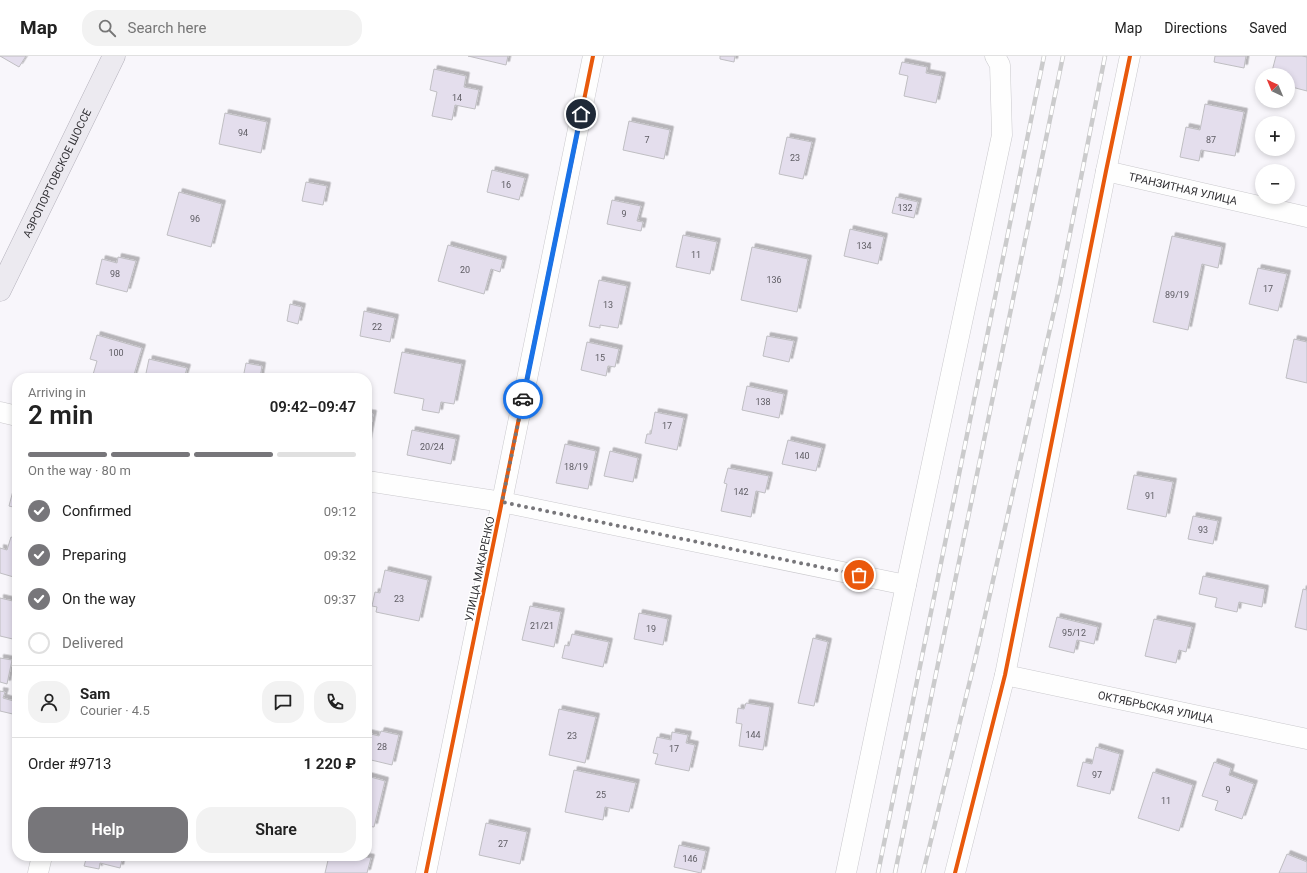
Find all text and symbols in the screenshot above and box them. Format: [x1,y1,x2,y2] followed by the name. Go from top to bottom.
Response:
[82,10,362,46] search box
[20,16,58,39] text: Map
[96,17,118,39] icon: search
[128,19,206,37] text: Search here
[1115,20,1142,36] text: Map
[1164,20,1227,36] text: Directions
[1249,20,1287,36] text: Saved
[1255,68,1295,108] north arrow
[1255,68,1295,204] map controls
[452,93,462,103] house number: 14
[564,97,598,131] pin
[570,103,592,125] icon: home
[20,107,94,240] street label: АЭРОПОРТОВСКОЕ ШОССЕ
[1255,116,1295,156] button: +
[238,128,248,138] house number: 94
[644,135,650,145] house number: 7
[1206,135,1216,145] house number: 87
[790,153,800,163] house number: 23
[1255,164,1295,204] button: −
[1127,170,1239,208] street label: ТРАНЗИТНАЯ УЛИЦА
[501,180,511,190] house number: 16
[897,203,913,213] house number: 132
[621,209,627,219] house number: 9
[190,214,200,224] house number: 96
[856,241,872,251] house number: 134
[691,250,701,260] house number: 11
[460,265,470,275] house number: 20
[110,269,120,279] house number: 98
[766,275,782,285] house number: 136
[1263,284,1273,294] house number: 17
[1165,290,1189,300] house number: 89/19
[603,300,613,310] house number: 13
[372,322,382,332] house number: 22
[108,348,124,358] house number: 100
[595,353,605,363] house number: 15
[503,379,543,419] courier
[28,385,86,400] text: Arriving in
[512,388,534,410] icon: car
[755,397,771,407] house number: 138
[270,398,356,416] text: 09:42–09:47
[28,400,93,430] text: 2 min
[662,421,672,431] house number: 17
[420,442,444,452] house number: 20/24
[794,451,810,461] house number: 140
[564,462,588,472] house number: 18/19
[28,463,131,478] text: On the way · 80 m
[733,487,749,497] house number: 142
[1145,491,1155,501] house number: 91
[28,500,50,522] icon: check
[62,502,132,520] text: Confirmed
[324,504,356,519] text: 09:12
[463,515,497,623] street label: УЛИЦА МАКАРЕНКО
[1198,525,1208,535] house number: 93
[28,544,50,566] icon: check
[62,546,126,564] text: Preparing
[324,548,356,563] text: 09:32
[842,558,876,592] pin
[848,564,870,586] icon: bag
[28,588,50,610] icon: check
[62,590,136,608] text: On the way
[324,592,356,607] text: 09:37
[394,594,404,604] house number: 23
[530,621,554,631] house number: 21/21
[646,624,656,634] house number: 19
[1062,628,1086,638] house number: 95/12
[62,634,124,652] text: Delivered
[28,681,70,723] button: person
[262,681,304,723] button: chat
[314,681,356,723] button: phone
[80,685,110,703] text: Sam
[1097,688,1215,726] street label: ОКТЯБРЬСКАЯ УЛИЦА
[80,703,150,718] text: Courier · 4.5
[745,730,761,740] house number: 144
[567,731,577,741] house number: 23
[377,742,387,752] house number: 28
[669,744,679,754] house number: 17
[28,755,111,773] text: Order #9713
[304,755,356,773] text: 1 220 ₽
[1092,770,1102,780] house number: 97
[1225,785,1231,795] house number: 9
[596,790,606,800] house number: 25
[1161,796,1171,806] house number: 11
[28,807,188,853] button: Help
[196,807,356,853] button: Share
[498,839,508,849] house number: 27
[682,854,698,864] house number: 146

